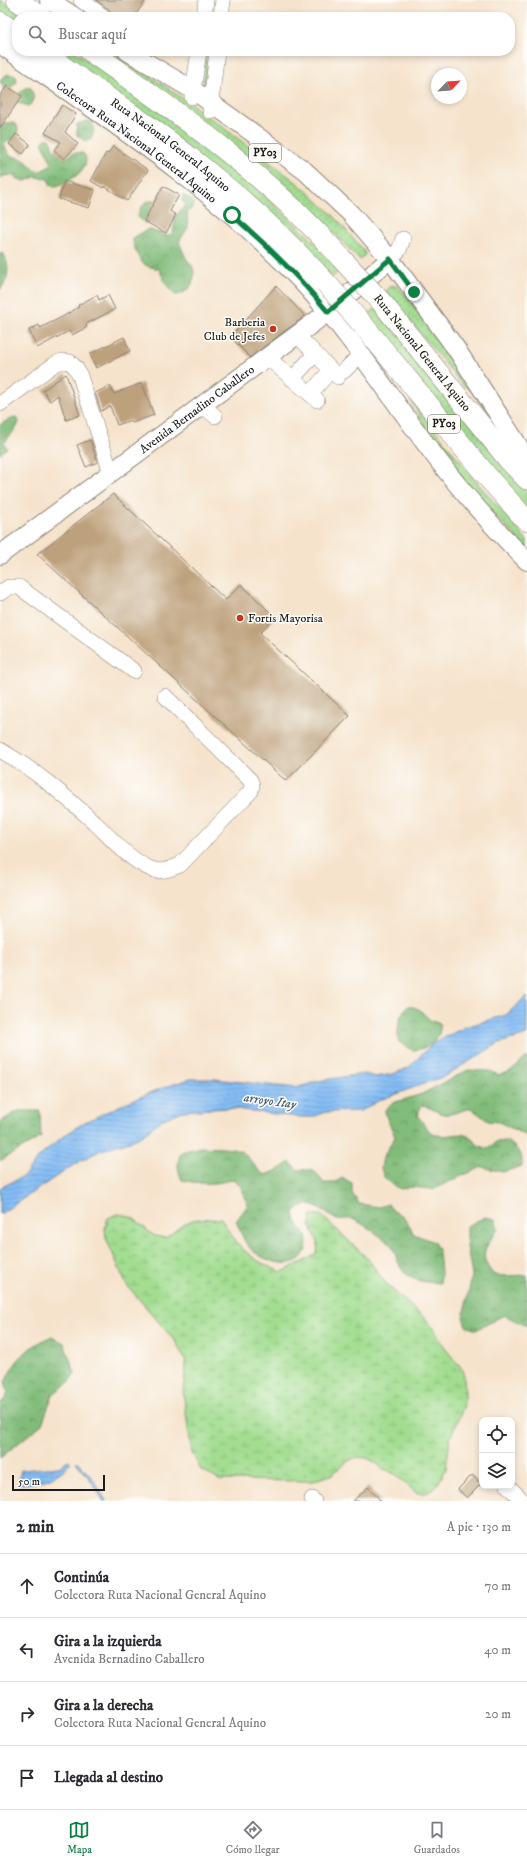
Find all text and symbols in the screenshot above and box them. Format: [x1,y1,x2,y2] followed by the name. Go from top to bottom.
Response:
[12,12,515,56] search box
[26,23,48,45] icon: search
[58,25,126,44] text: Buscar aquí
[431,68,467,104] north arrow
[54,78,218,208] street label: Colectora Ruta Nacional General Aquino
[107,96,233,196] street label: Ruta Nacional General Aquino
[249,144,281,162] road number: PY03
[223,206,241,224] route start
[405,283,423,301] route end
[370,291,474,415] street label: Ruta Nacional General Aquino
[204,315,266,344] place label: Barberia Club de Jefes
[268,324,278,334] marker: Barberia Club de Jefes
[136,362,257,457] street label: Avenida Bernadino Caballero
[428,415,460,433] road number: PY03
[248,611,324,626] place label: Fortis Mayorisa
[235,613,245,623] marker: Fortis Mayorisa
[242,1089,298,1113] water label: arroyo Itay
[479,1417,515,1489] map controls
[479,1417,515,1453] button: locate
[479,1453,515,1489] button: layers
[12,1473,105,1492] scale bar
[18,1475,40,1489] text: 50 m
[16,1516,54,1538] text: 2 min
[447,1519,511,1535] text: A pie · 130 m
[54,1568,109,1587] text: Continúa
[16,1575,38,1597] icon: ahead
[485,1578,511,1594] text: 70 m
[54,1587,266,1603] text: Colectora Ruta Nacional General Aquino
[54,1632,162,1651] text: Gira a la izquierda
[16,1639,38,1661] icon: left
[484,1642,511,1658] text: 40 m
[54,1651,205,1667] text: Avenida Bernadino Caballero
[54,1696,153,1715] text: Gira a la derecha
[16,1703,38,1725] icon: right
[485,1706,511,1722] text: 20 m
[54,1715,266,1731] text: Colectora Ruta Nacional General Aquino
[16,1767,38,1789] icon: arrive
[54,1768,163,1787] text: Llegada al destino
[67,1819,92,1857] tab: Mapa
[226,1819,280,1857] tab: Cómo llegar
[414,1819,460,1857] tab: Guardados

